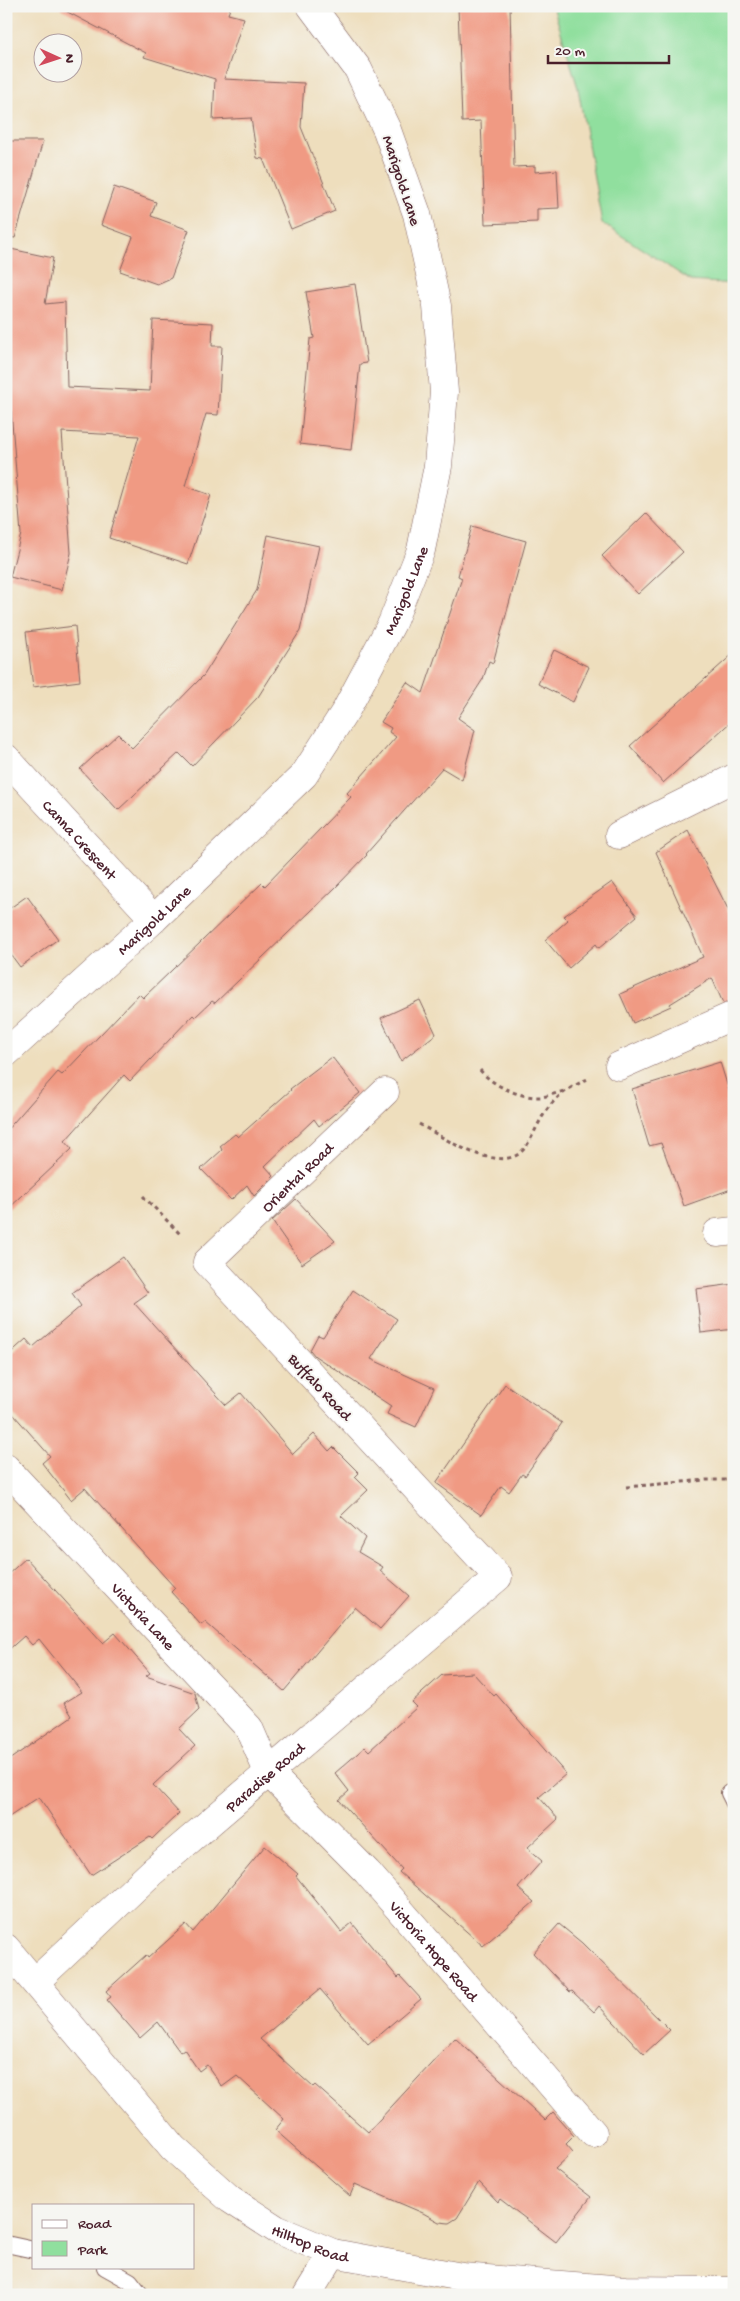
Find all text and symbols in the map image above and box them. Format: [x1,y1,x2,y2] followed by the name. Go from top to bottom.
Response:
[32,32,82,82] north arrow
[548,32,669,64] scale bar
[555,43,585,61] text: 20 m
[60,54,77,64] text: N
[376,134,423,229] street label: Marigold Lane
[381,543,435,639] street label: Marigold Lane
[36,797,120,886] street label: Canna Crescent
[115,882,197,961] street label: Marigold Lane
[259,1139,340,1218] street label: Oriental Road
[282,1350,355,1427] street label: Buffalo Road
[105,1580,178,1656] street label: Victoria Lane
[222,1739,311,1819] street label: Paradise Road
[383,1898,482,2008] street label: Victoria Hope Road
[32,2204,195,2268] legend
[78,2216,112,2234] text: Road
[268,2222,351,2269] street label: Hilltop Road
[77,2242,108,2260] text: Park

